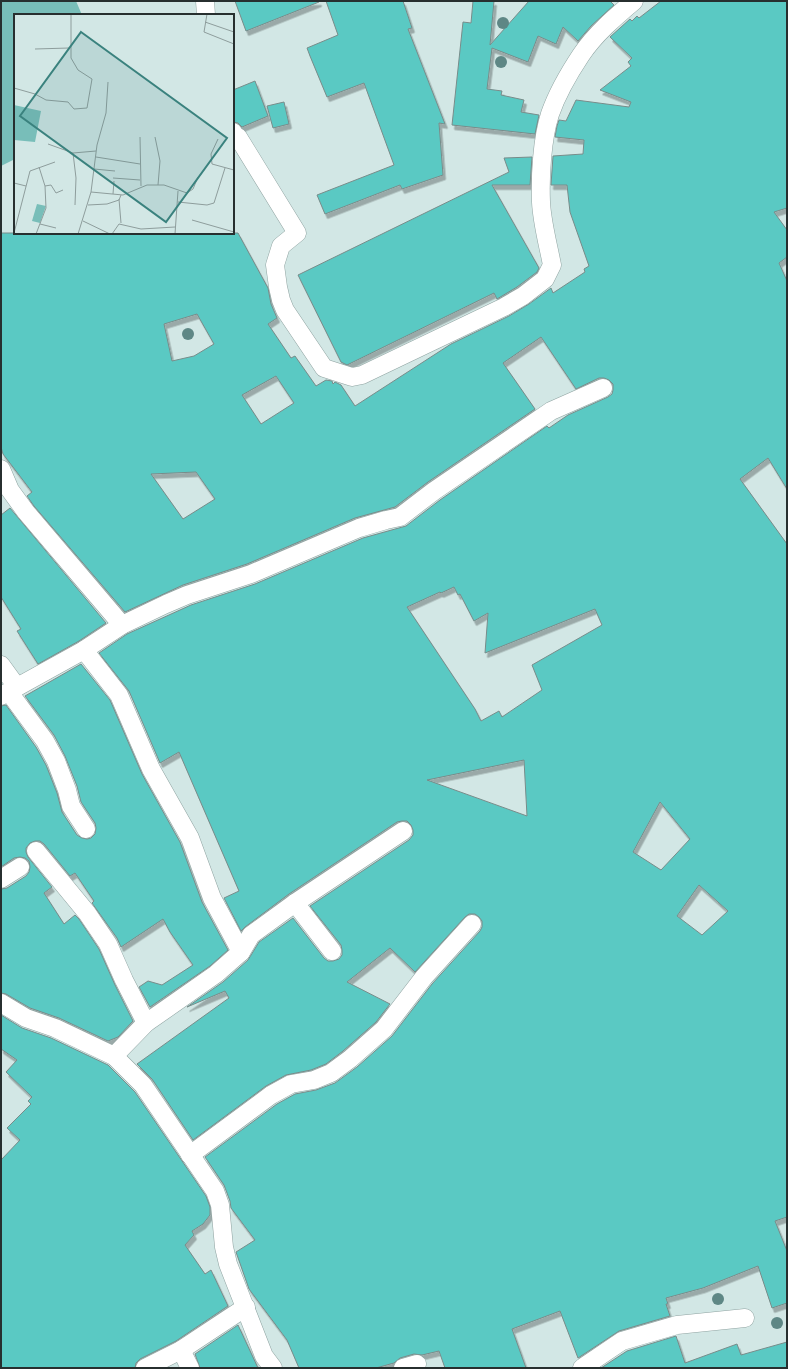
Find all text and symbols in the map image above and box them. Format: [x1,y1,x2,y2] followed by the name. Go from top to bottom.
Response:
[14,14,234,234] inset map

